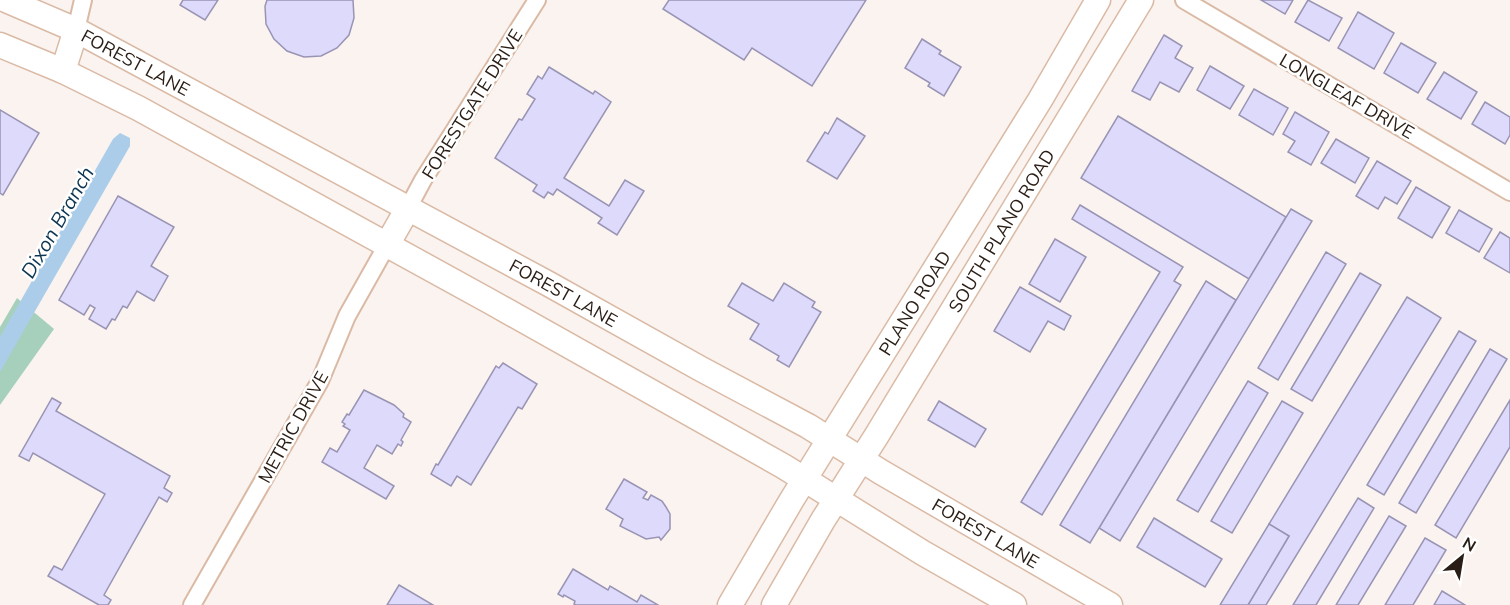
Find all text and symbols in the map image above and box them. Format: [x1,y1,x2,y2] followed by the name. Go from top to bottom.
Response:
[78,24,194,101] street label: FOREST LANE
[417,25,527,183] street label: FORESTGATE DRIVE
[1276,48,1418,144] street label: LONGLEAF DRIVE
[943,145,1059,316] street label: SOUTH PLANO ROAD
[15,162,99,282] water label: Dixon Branch
[873,246,955,359] street label: PLANO ROAD
[506,254,622,332] street label: FOREST LANE
[253,367,333,487] street label: METRIC DRIVE
[928,493,1043,573] street label: FOREST LANE
[1432,527,1492,587] north arrow
[1459,532,1480,556] text: N

